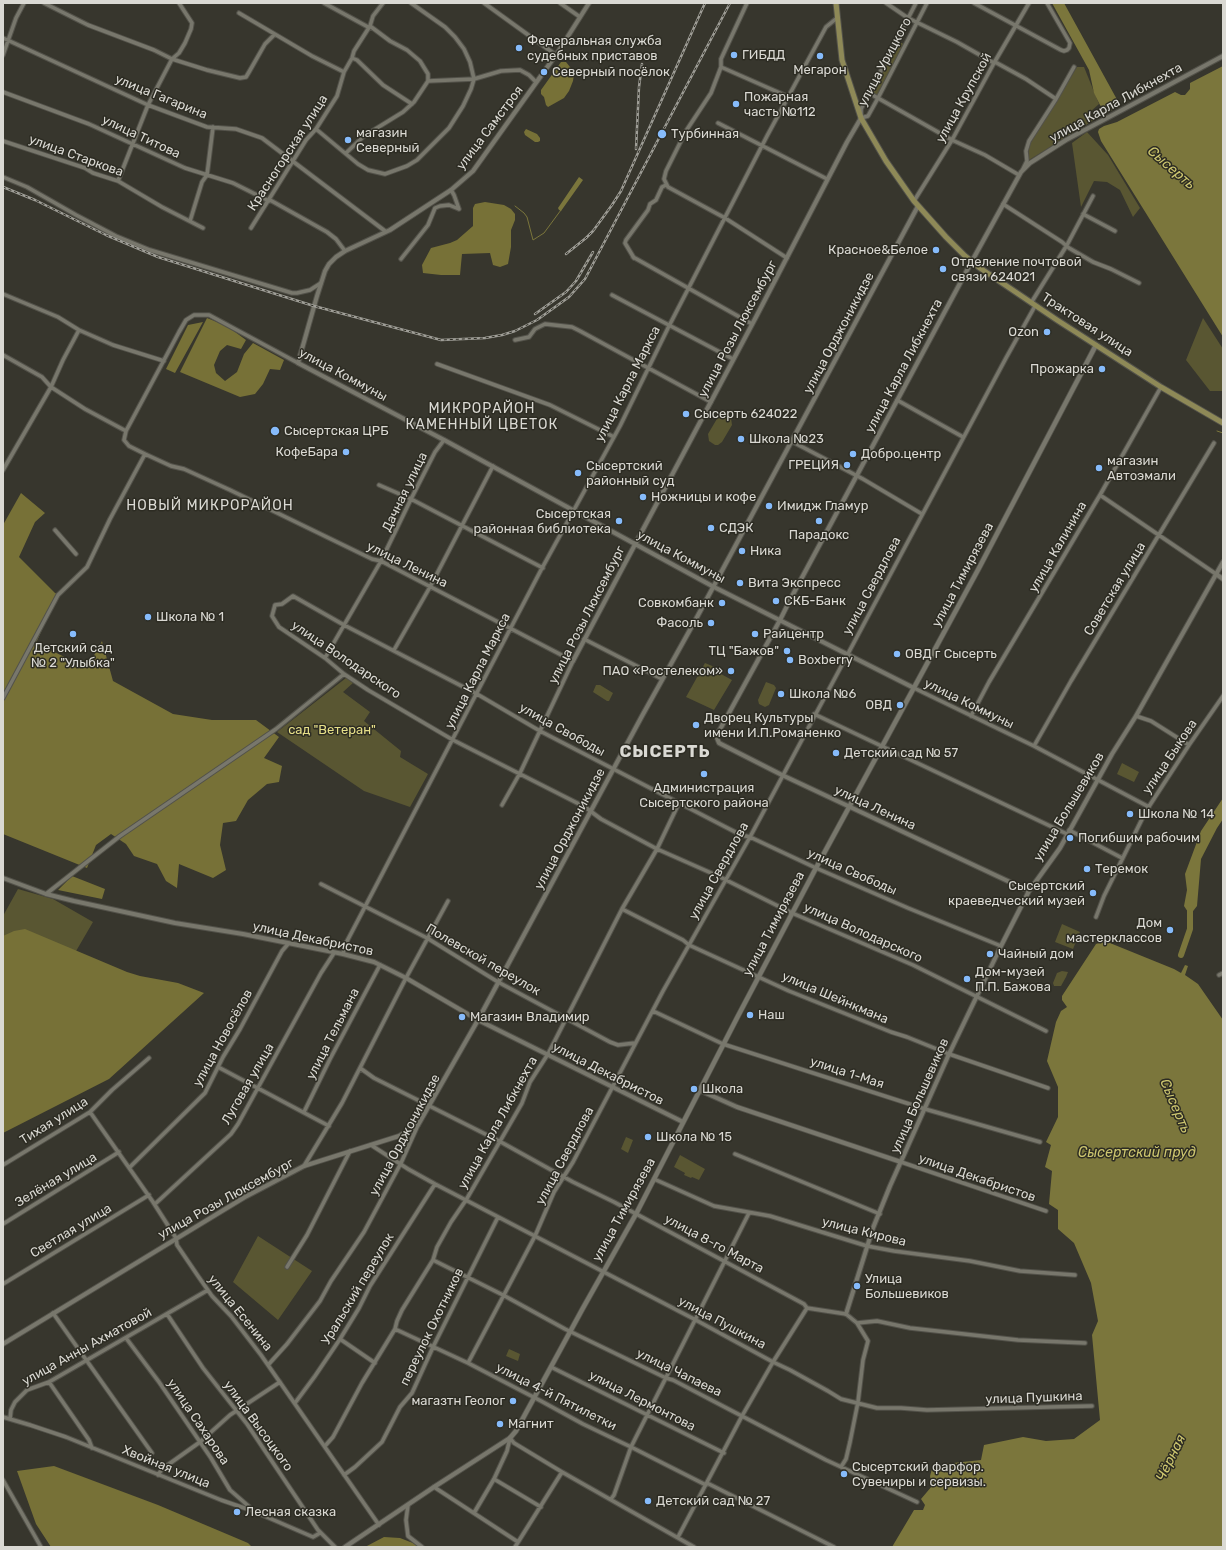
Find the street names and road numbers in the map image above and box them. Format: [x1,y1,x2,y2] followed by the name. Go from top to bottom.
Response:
[855,15,915,109] street label: улица Урицкого
[933,50,995,146] street label: улица Крупской
[1047,60,1185,146] street label: улица Карла Либкнехта
[113,71,209,123] street label: улица Гагарина
[453,83,527,173] street label: улица Самстроя
[245,92,331,214] street label: Красногорская улица
[99,112,183,162] street label: улица Титова
[27,132,125,180] street label: улица Старкова
[695,258,781,400] street label: улица Розы Люксембург
[800,270,878,396] street label: улица Орджоникидзе
[1038,290,1136,360] street label: Трактовая улица
[862,296,946,436] street label: улица Карла Либкнехта
[592,323,664,445] street label: улица Карла Маркса
[296,345,390,405] street label: улица Коммуны
[379,450,431,534] street label: Дачная улица
[1026,499,1090,595] street label: улица Калинина
[929,520,997,630] street label: улица Тимирязева
[634,527,728,587] street label: улица Коммуны
[840,534,904,638] street label: улица Свердлова
[364,539,450,591] street label: улица Ленина
[1081,539,1149,639] street label: Советская улица
[545,543,629,687] street label: улица Розы Люксембург
[442,610,514,732] street label: улица Карла Маркса
[288,618,404,702] street label: улица Володарского
[922,676,1016,732] street label: улица Коммуны
[516,700,608,760] street label: улица Свободы
[1139,717,1201,797] street label: улица Быкова
[1030,750,1108,864] street label: улица Большевиков
[531,766,609,892] street label: улица Орджоникидзе
[832,782,918,834] street label: улица Ленина
[686,820,752,922] street label: улица Свердлова
[805,845,899,899] street label: улица Свободы
[740,869,808,979] street label: улица Тимирязева
[801,900,925,966] street label: улица Володарского
[251,919,375,959] street label: улица Декабристов
[423,921,543,999] street label: Полевской переулок
[779,969,891,1027] street label: улица Шейнкмана
[303,986,363,1082] street label: улица Тельмана
[190,987,256,1089] street label: улица Новосёлов
[888,1036,952,1156] street label: улица Большевиков
[550,1039,666,1109] street label: улица Декабристов
[218,1041,278,1127] street label: Луговая улица
[455,1054,541,1192] street label: улица Карла Либкнехта
[808,1054,886,1092] street label: улица 1-Мая
[366,1072,444,1198] street label: улица Орджоникидзе
[17,1094,91,1148] street label: Тихая улица
[533,1104,597,1208] street label: улица Свердлова
[12,1149,100,1211] street label: Зелёная улица
[916,1151,1038,1205] street label: улица Декабристов
[155,1155,297,1243] street label: улица Розы Люксембург
[589,1155,659,1265] street label: улица Тимирязева
[27,1201,115,1261] street label: Светлая улица
[662,1211,766,1277] street label: улица 8-го Марта
[820,1214,908,1250] street label: улица Кирова
[318,1230,398,1348] street label: Уральский переулок
[397,1266,467,1388] street label: переулок Охотников
[204,1272,276,1354] street label: улица Есенина
[675,1293,769,1353] street label: улица Пушкина
[19,1305,155,1389] street label: улица Анны Ахматовой
[634,1346,724,1400] street label: улица Чапаева
[493,1360,619,1434] street label: улица 4-й Пятилетки
[586,1367,698,1435] street label: улица Лермонтова
[163,1376,233,1468] street label: улица Сахарова
[220,1378,296,1474] street label: улица Высоцкого
[985,1389,1083,1407] street label: улица Пушкина
[120,1442,212,1492] street label: Хвойная улица

